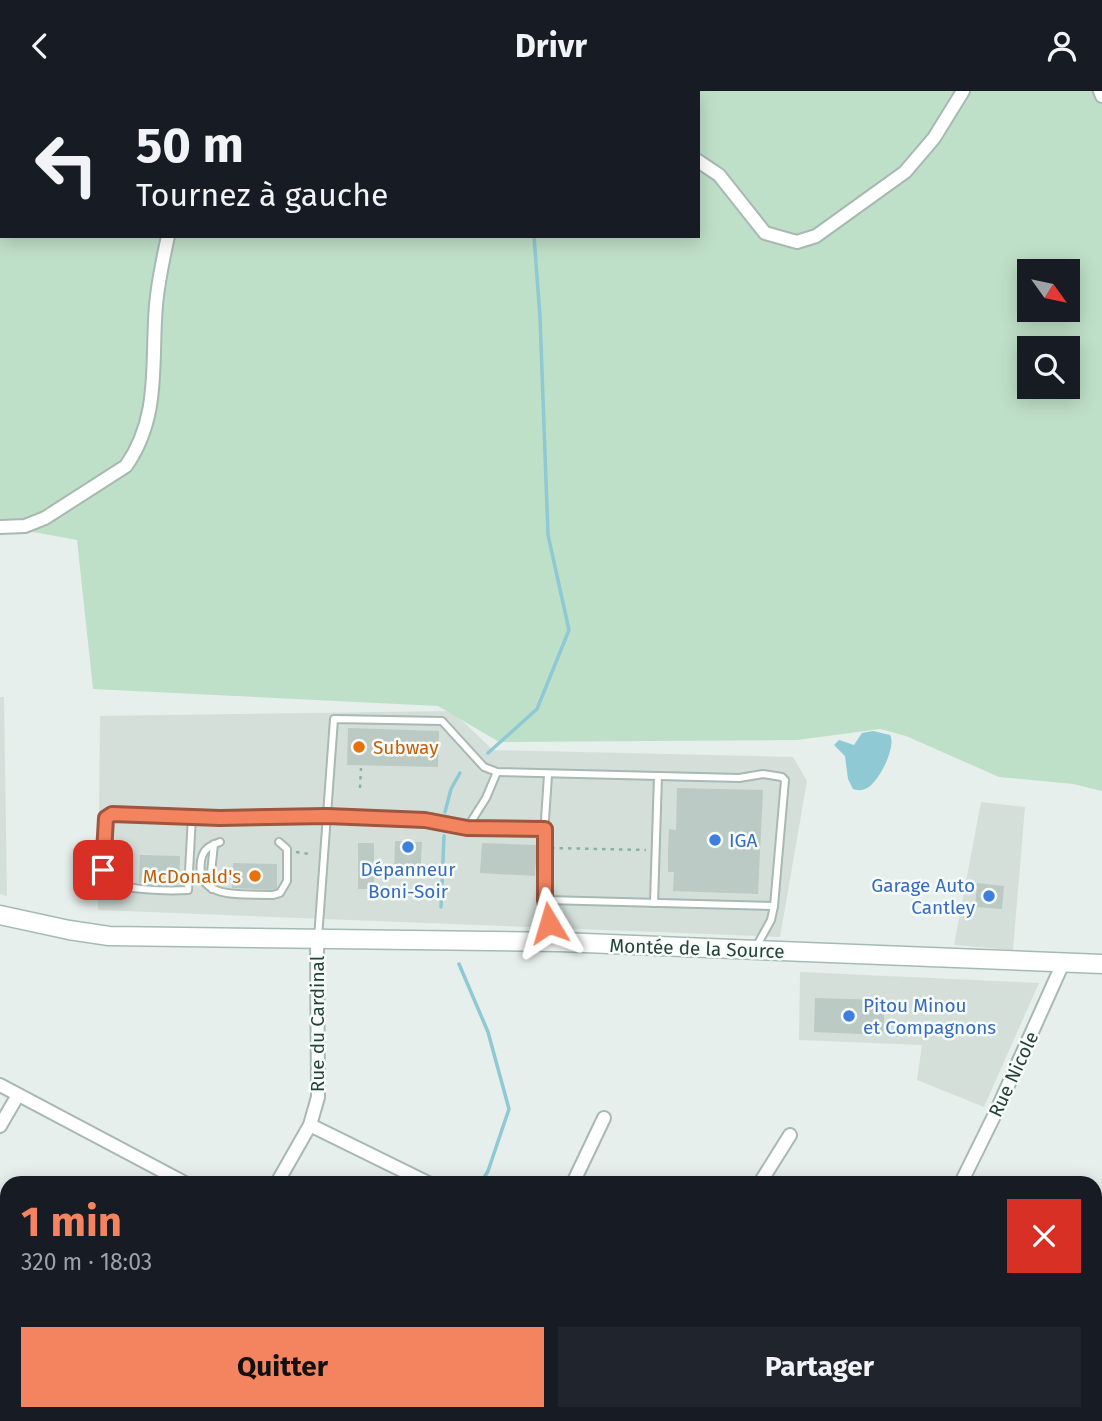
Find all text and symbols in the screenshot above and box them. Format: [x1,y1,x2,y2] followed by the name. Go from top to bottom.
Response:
[21,27,59,65] icon: back
[515,27,587,65] text: Drivr
[1043,27,1081,65] icon: person
[136,116,244,175] text: 50 m
[21,119,112,210] icon: left
[136,176,388,214] text: Tournez à gauche
[1017,259,1080,322] north arrow
[1017,259,1080,399] map controls
[1017,336,1080,399] button: search
[373,736,439,759] place label: Subway
[351,739,367,755] marker: Subway
[729,829,758,852] place label: IGA
[707,832,723,848] marker: IGA
[400,839,416,855] marker: Dépanneur Boni-Soir
[73,840,133,900] pin
[84,851,122,889] icon: arrive
[360,858,456,903] place label: Dépanneur Boni-Soir
[143,865,241,888] place label: McDonald's
[247,868,263,884] marker: McDonald's
[871,874,976,919] place label: Garage Auto Cantley
[512,886,586,960] position arrow
[981,888,997,904] marker: Garage Auto Cantley
[609,934,785,963] street label: Montée de la Source
[306,955,329,1092] street label: Rue du Cardinal
[863,994,996,1039] place label: Pitou Minou et Compagnons
[841,1008,857,1024] marker: Pitou Minou et Compagnons
[984,1028,1043,1121] street label: Rue Nicole
[21,1197,122,1247] text: 1 min
[1007,1199,1081,1273] button: close
[21,1248,152,1276] text: 320 m · 18:03
[21,1327,544,1407] button: Quitter
[558,1327,1081,1407] button: Partager

